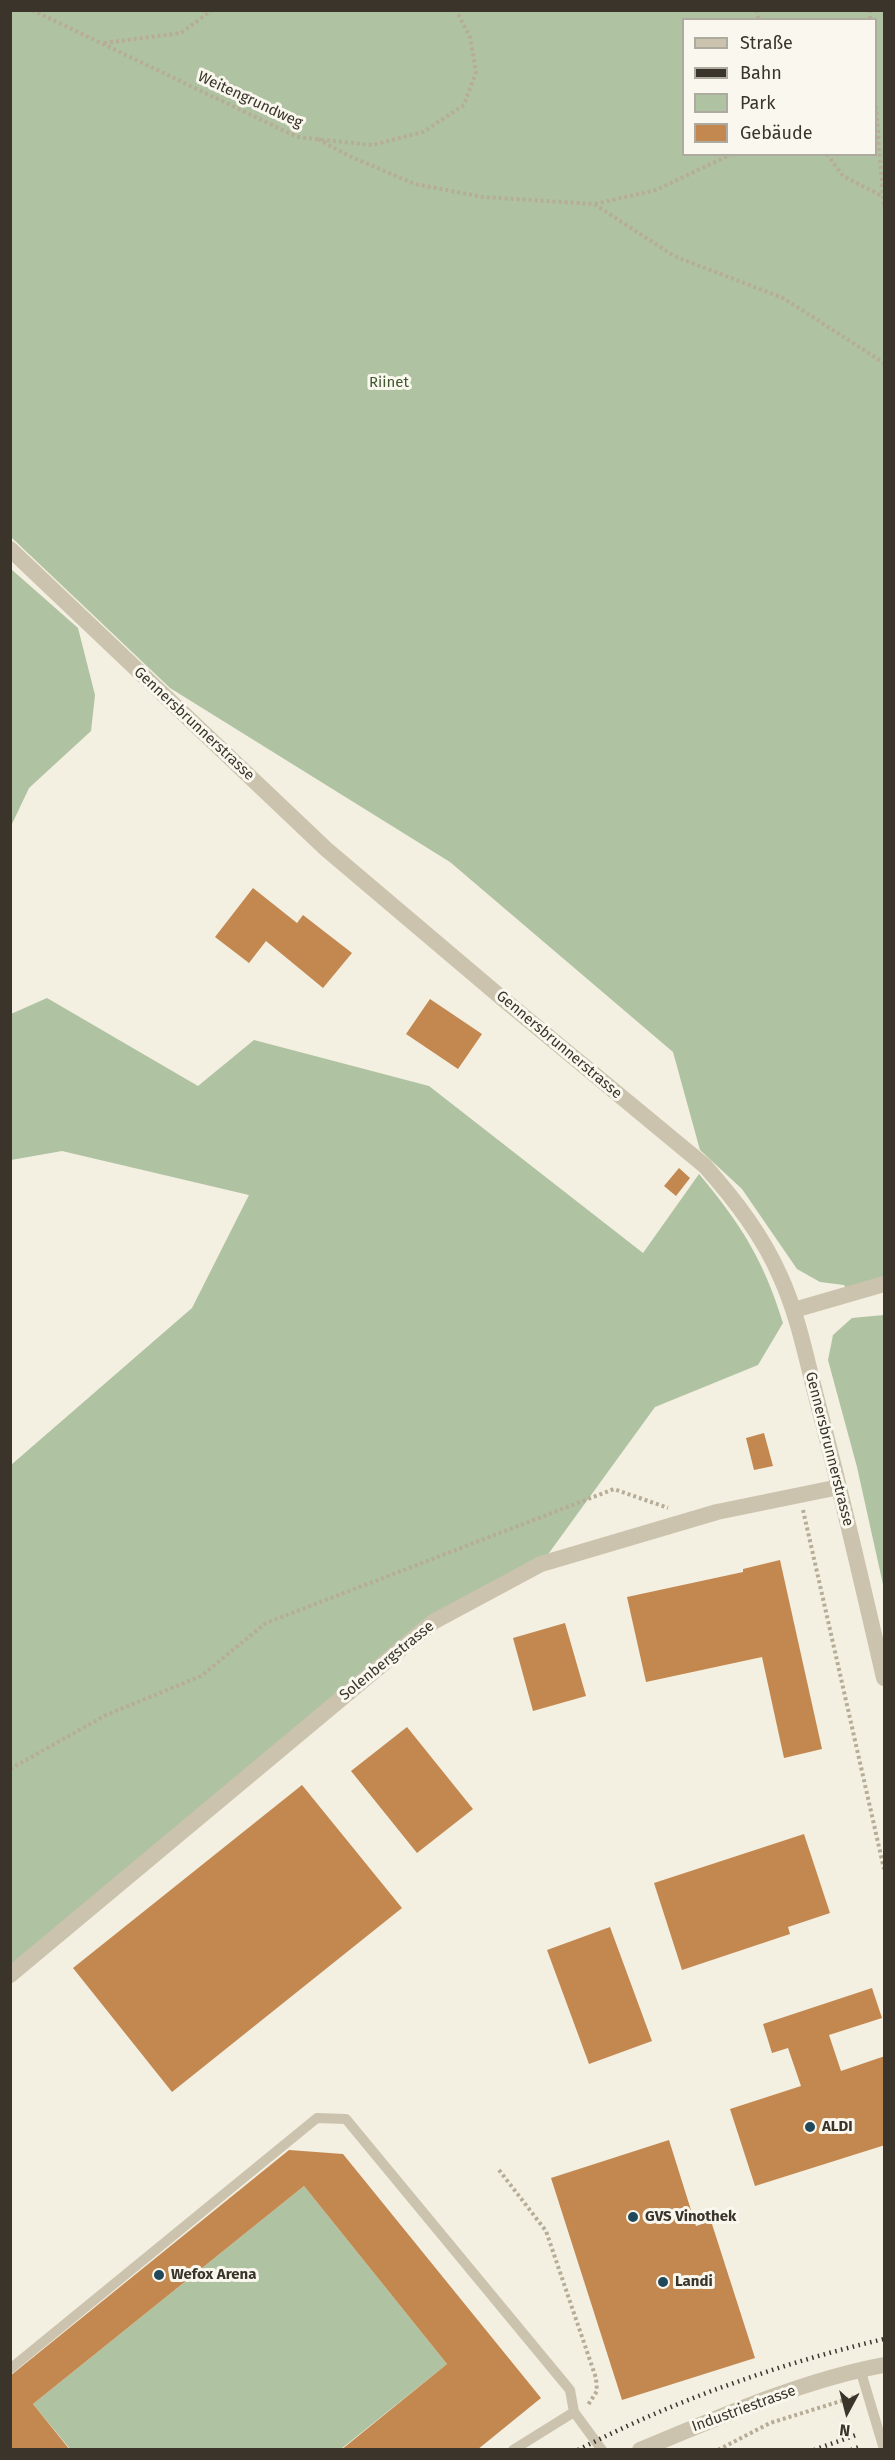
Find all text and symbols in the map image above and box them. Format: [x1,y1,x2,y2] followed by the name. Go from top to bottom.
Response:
[682,18,877,156] legend
[740,32,793,54] text: Straße
[740,62,782,84] text: Bahn
[195,68,305,132] street label: Weitengrundweg
[740,92,775,114] text: Park
[740,122,813,144] text: Gebäude
[369,374,409,392] park label: Riinet
[130,663,258,785] street label: Gennersbrunnerstrasse
[493,987,625,1103] street label: Gennersbrunnerstrasse
[801,1370,857,1528] street label: Gennersbrunnerstrasse
[336,1617,438,1705] street label: Solenbergstrasse
[822,2118,853,2136] place label: ALDI
[803,2120,817,2134] marker: ALDI
[645,2208,736,2226] place label: GVS Vinothek
[626,2210,640,2224] marker: GVS Vinothek
[171,2266,256,2284] place label: Wefox Arena
[152,2268,166,2282] marker: Wefox Arena
[675,2273,713,2291] place label: Landi
[656,2275,670,2289] marker: Landi
[690,2382,798,2436] street label: Industriestrasse
[817,2382,877,2442] north arrow
[838,2420,851,2440] text: N

